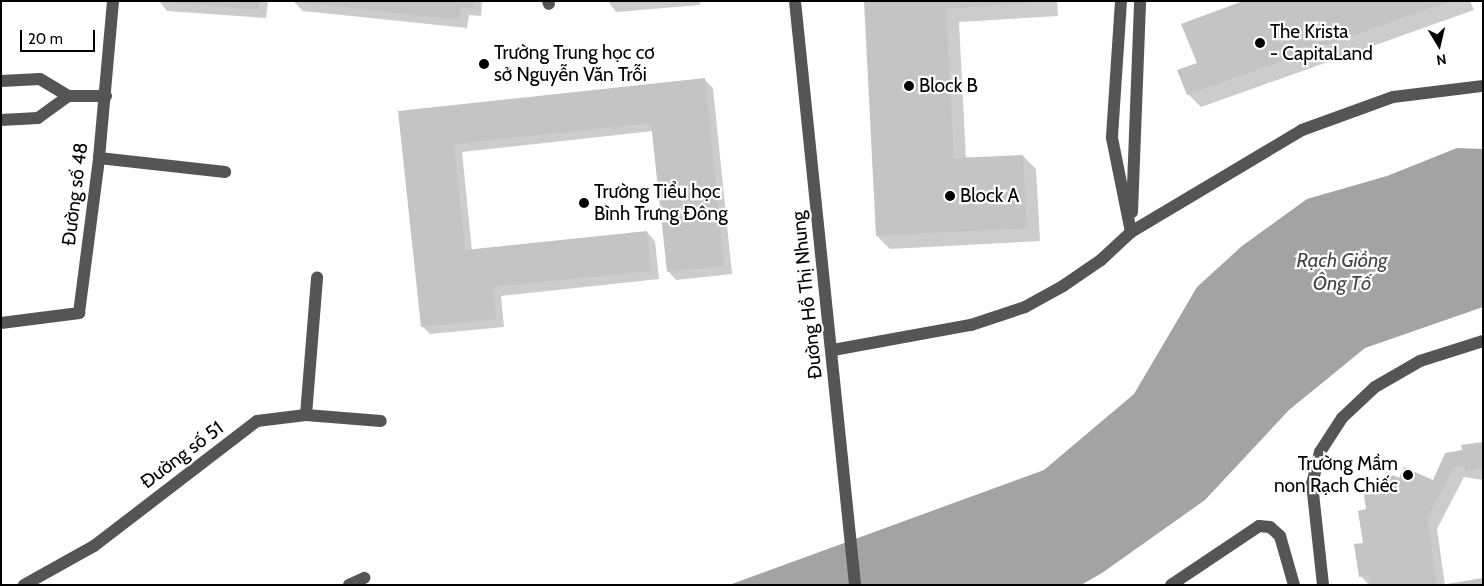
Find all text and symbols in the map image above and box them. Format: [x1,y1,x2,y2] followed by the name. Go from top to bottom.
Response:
[22,20,98,52] scale bar
[1414,20,1464,70] north arrow
[1270,21,1373,65] place label: The Krista - CapitaLand
[28,30,63,48] text: 20 m
[1254,37,1266,49] marker: The Krista - CapitaLand
[494,42,655,86] place label: Trường Trung học cơ sở Nguyễn Văn Trỗi
[1435,50,1448,69] text: N
[478,58,490,70] marker: Trường Trung học cơ sở Nguyễn Văn Trỗi
[919,75,978,97] place label: Block B
[903,80,915,92] marker: Block B
[57,141,93,247] street label: Đường số 48
[594,181,728,225] place label: Trường Tiểu học Bình Trưng Đông
[960,185,1019,207] place label: Block A
[944,190,956,202] marker: Block A
[578,197,590,209] marker: Trường Tiểu học Bình Trưng Đông
[787,210,827,380] street label: Đường Hồ Thị Nhung
[1297,248,1387,295] water label: Rạch Giồng Ông Tố
[136,417,228,493] street label: Đường số 51
[1274,453,1398,497] place label: Trường Mầm non Rạch Chiếc
[1402,469,1414,481] marker: Trường Mầm non Rạch Chiếc

